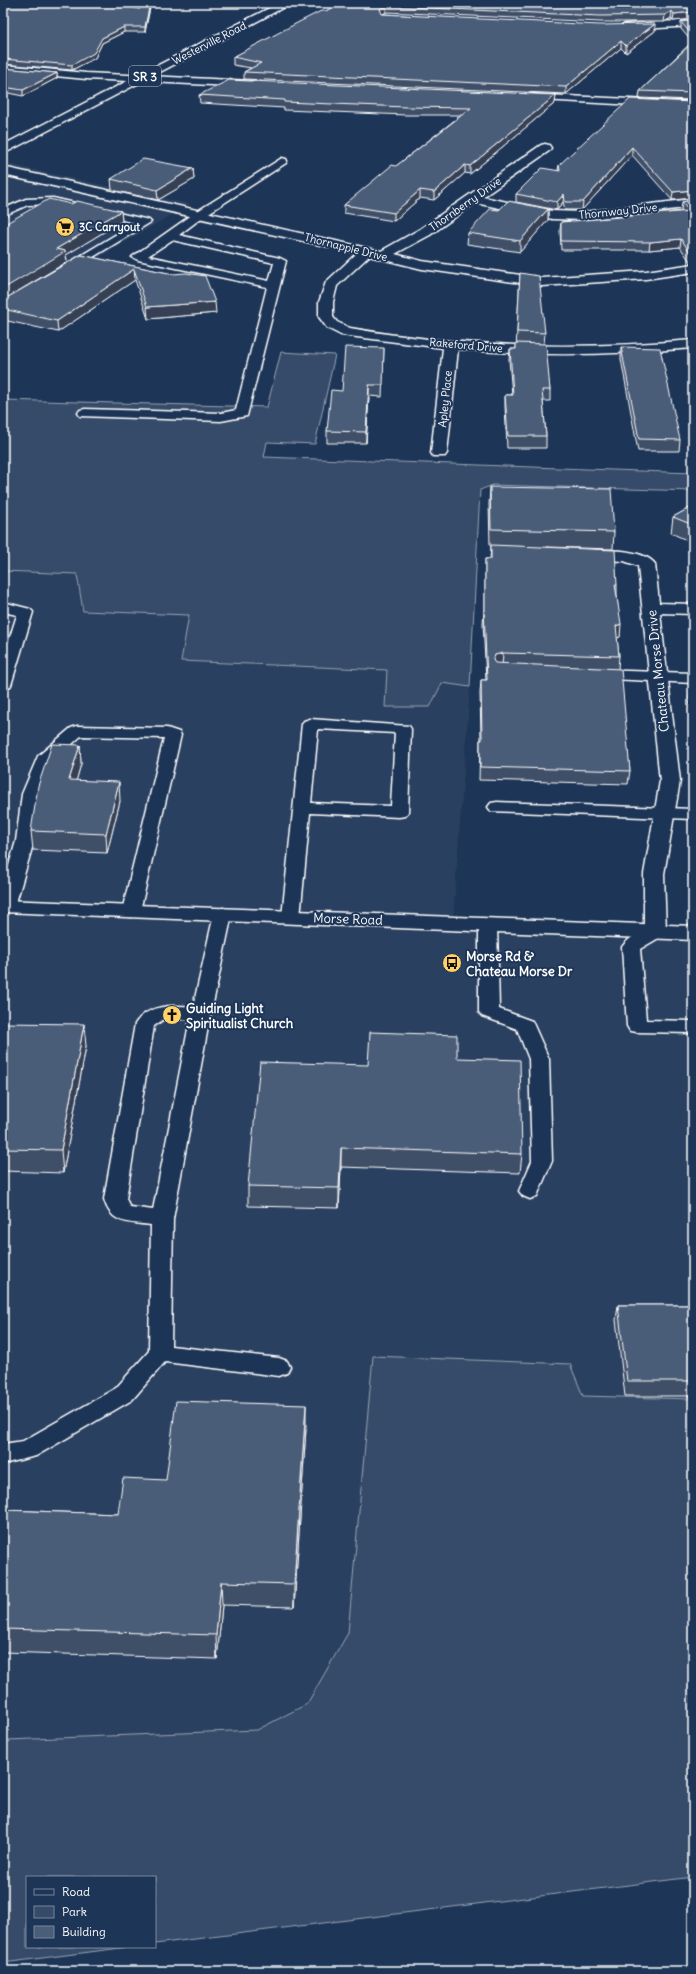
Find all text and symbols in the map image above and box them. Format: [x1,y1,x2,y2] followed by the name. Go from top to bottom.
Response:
[169,18,249,68] street label: Westerville Road
[129,66,161,86] road number: SR 3
[426,174,504,234] street label: Thornberry Drive
[578,200,658,222] street label: Thornway Drive
[54,216,76,238] supermarket icon: 3C Carryout
[79,220,140,235] place label: 3C Carryout
[303,230,389,264] street label: Thornapple Drive
[429,335,503,355] street label: Rakeford Drive
[435,370,455,428] street label: Apley Place
[643,609,673,733] street label: Chateau Morse Drive
[313,909,383,929] street label: Morse Road
[466,948,573,980] place label: Morse Rd & Chateau Morse Dr
[441,952,463,974] bus stop icon: Morse Rd & Chateau Morse Dr
[186,1000,294,1032] place label: Guiding Light Spiritualist Church
[161,1004,183,1026] church icon: Guiding Light Spiritualist Church
[26,1876,156,1948] legend
[62,1884,90,1899] text: Road
[62,1904,87,1919] text: Park
[62,1924,106,1939] text: Building

